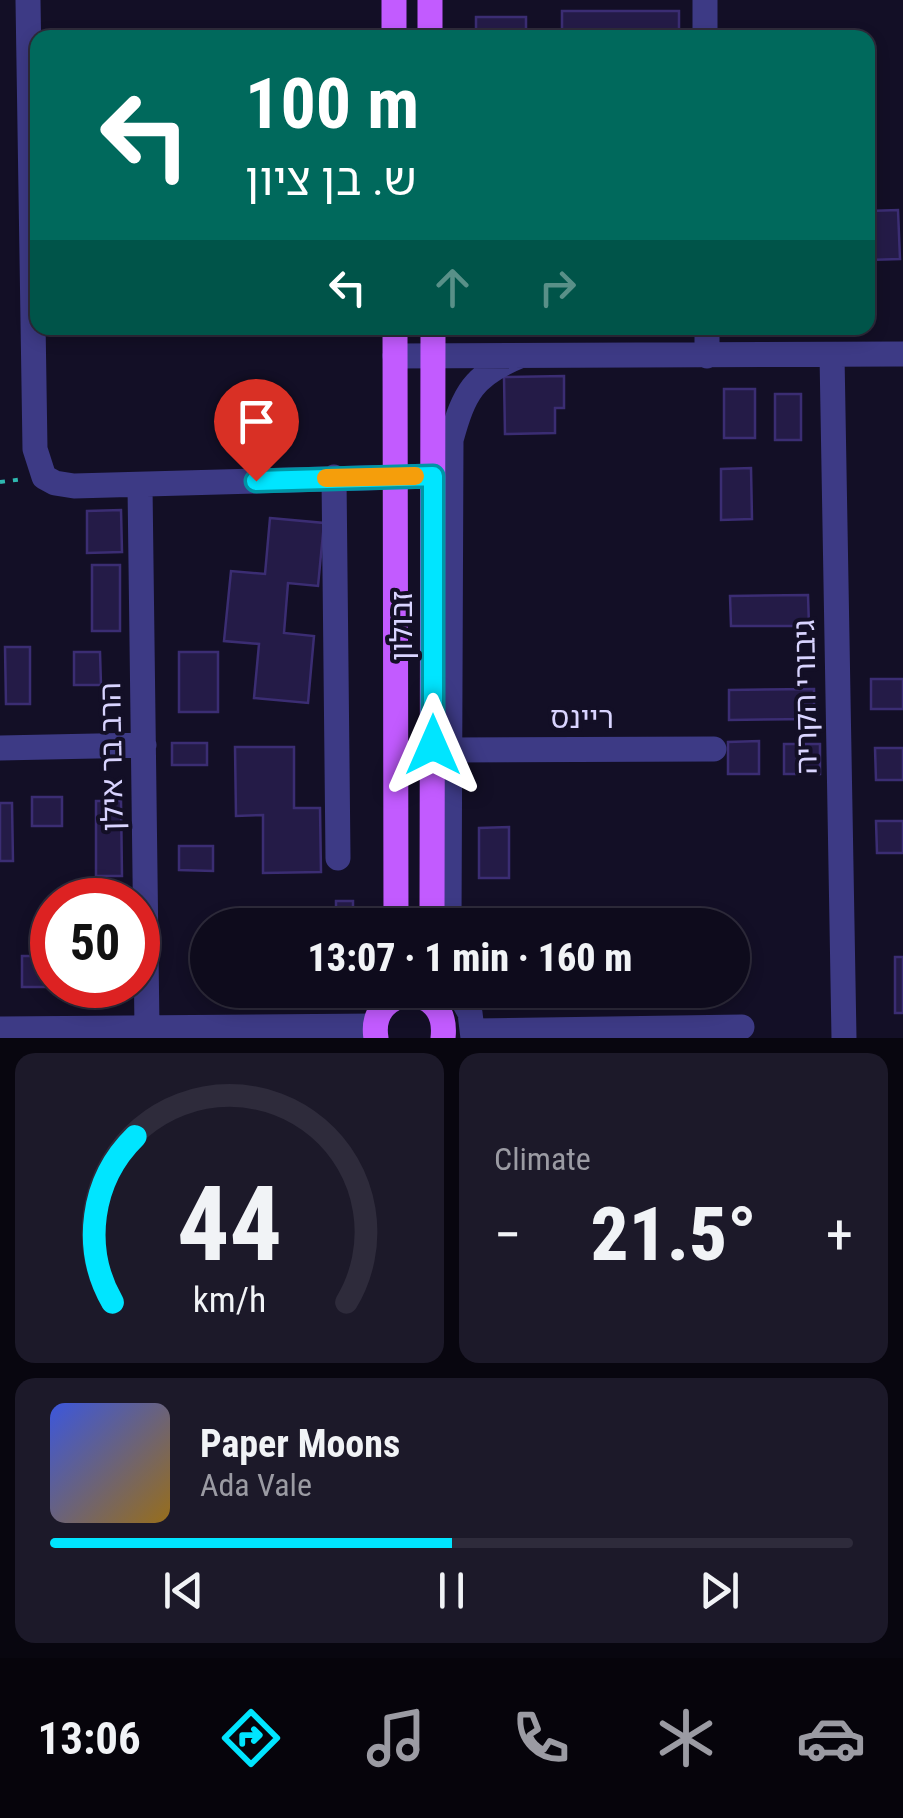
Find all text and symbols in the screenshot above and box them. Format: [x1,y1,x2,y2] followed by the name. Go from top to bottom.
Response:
[245,63,419,145] text: 100 m
[80,70,210,200] icon: left
[245,153,417,206] text: ש. בן ציון
[320,260,375,315] icon: left
[425,260,480,315] icon: ahead
[530,260,585,315] icon: right
[214,379,299,482] pin
[229,394,284,449] icon: arrive
[384,591,419,661] street label: זבולון
[786,619,824,775] street label: גיבורי הקריה
[92,682,130,832] street label: הרב בר אילן
[381,693,485,797] position arrow
[550,700,614,735] street label: ריינס
[30,878,160,1008] speed limit sign: 50
[308,936,632,980] text: 13:07 · 1 min · 160 m
[494,1140,591,1178] text: Climate
[177,1164,282,1285] text: 44
[591,1190,757,1278] text: 21.5°
[494,1203,522,1267] text: −
[826,1203,853,1267] text: +
[193,1279,266,1321] text: km/h
[200,1422,400,1466] text: Paper Moons
[200,1466,312,1504] text: Ada Vale
[156,1563,211,1618] icon: previous
[424,1563,479,1618] icon: pause
[692,1563,747,1618] icon: next
[216,1703,286,1773] icon: directions
[361,1703,431,1773] icon: music
[506,1703,576,1773] icon: phone
[651,1703,721,1773] icon: climate
[796,1703,866,1773] icon: car
[37,1712,141,1765] text: 13:06

